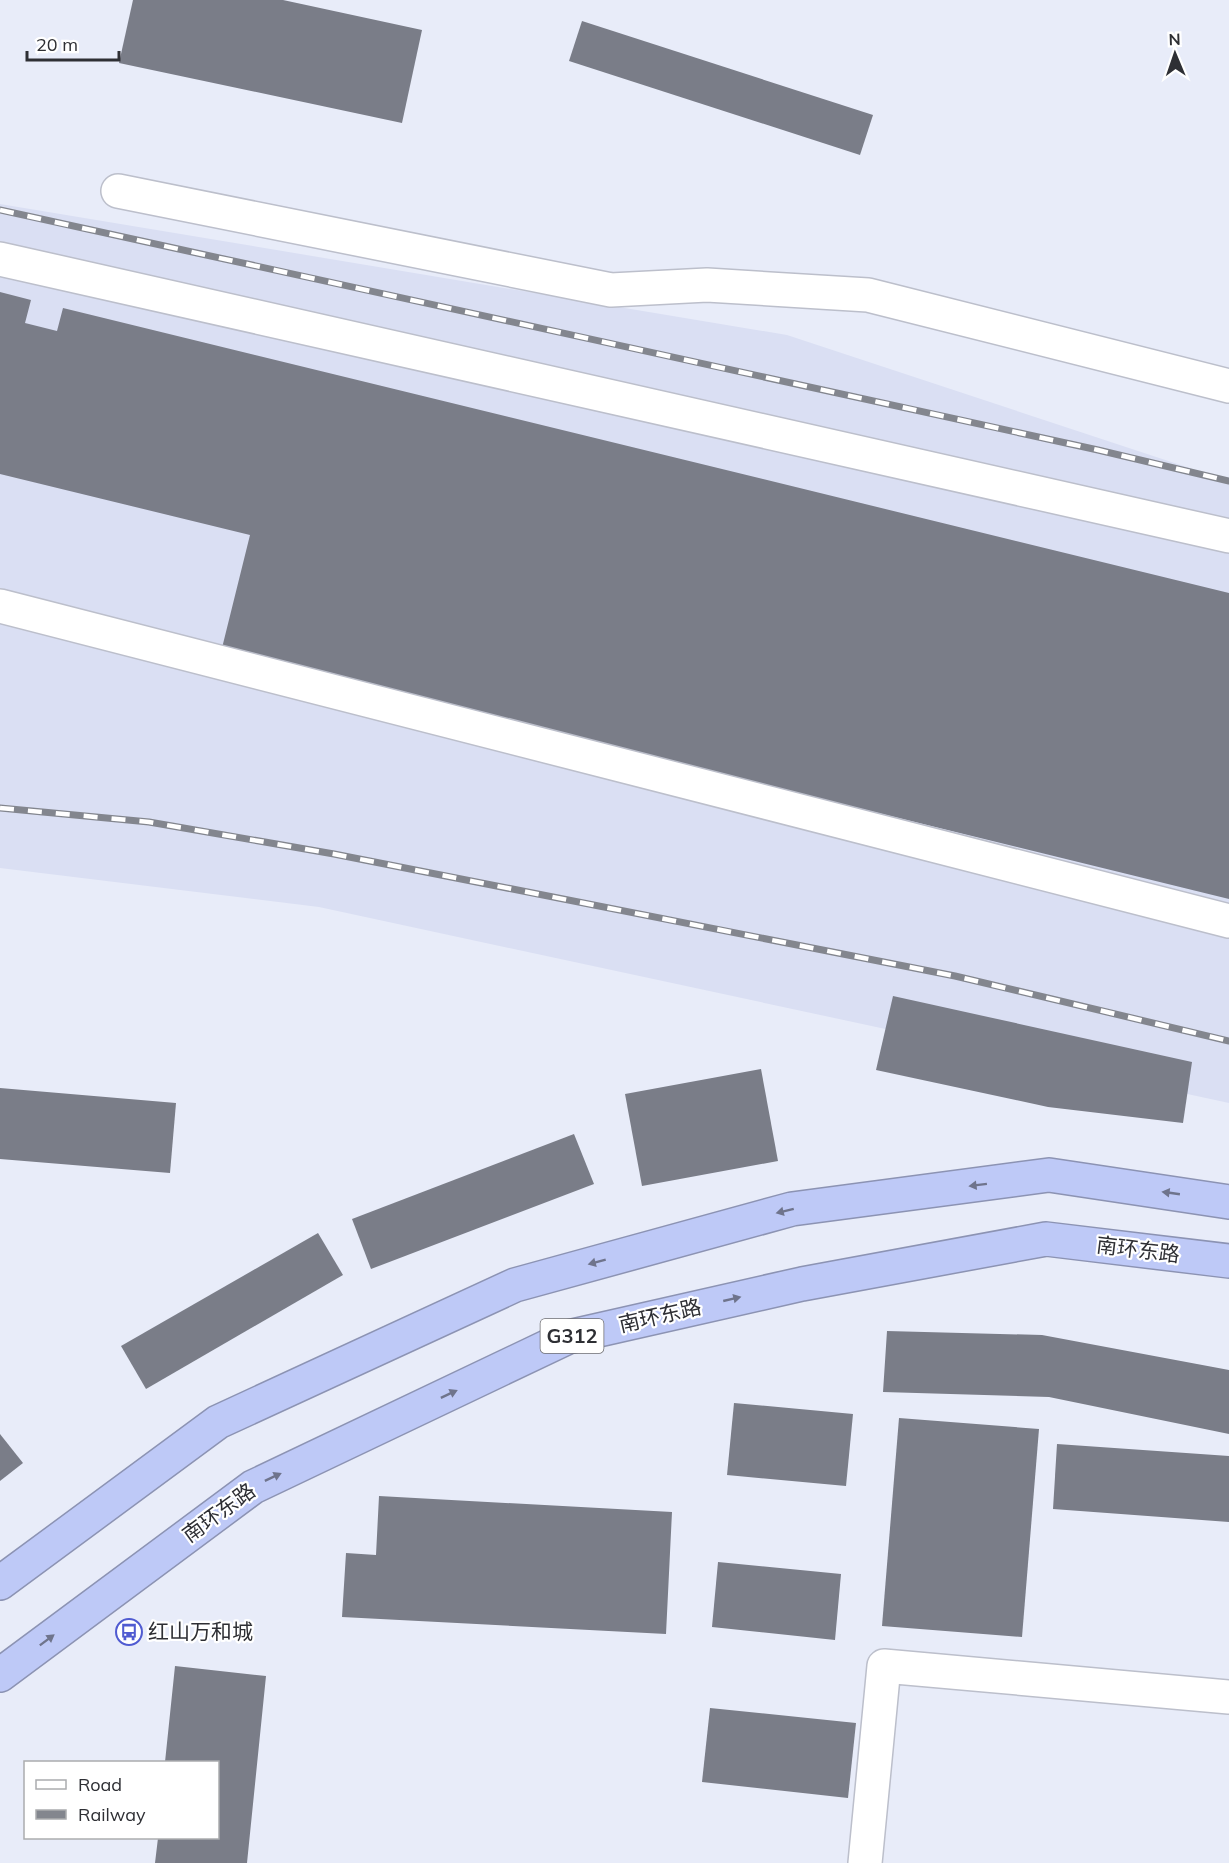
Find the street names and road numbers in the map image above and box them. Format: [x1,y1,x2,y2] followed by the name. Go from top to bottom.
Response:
[1095,1231,1181,1267] street label: 南环东路
[616,1293,704,1337] street label: 南环东路
[540,1319,604,1353] road number: G312
[177,1477,260,1547] street label: 南环东路

